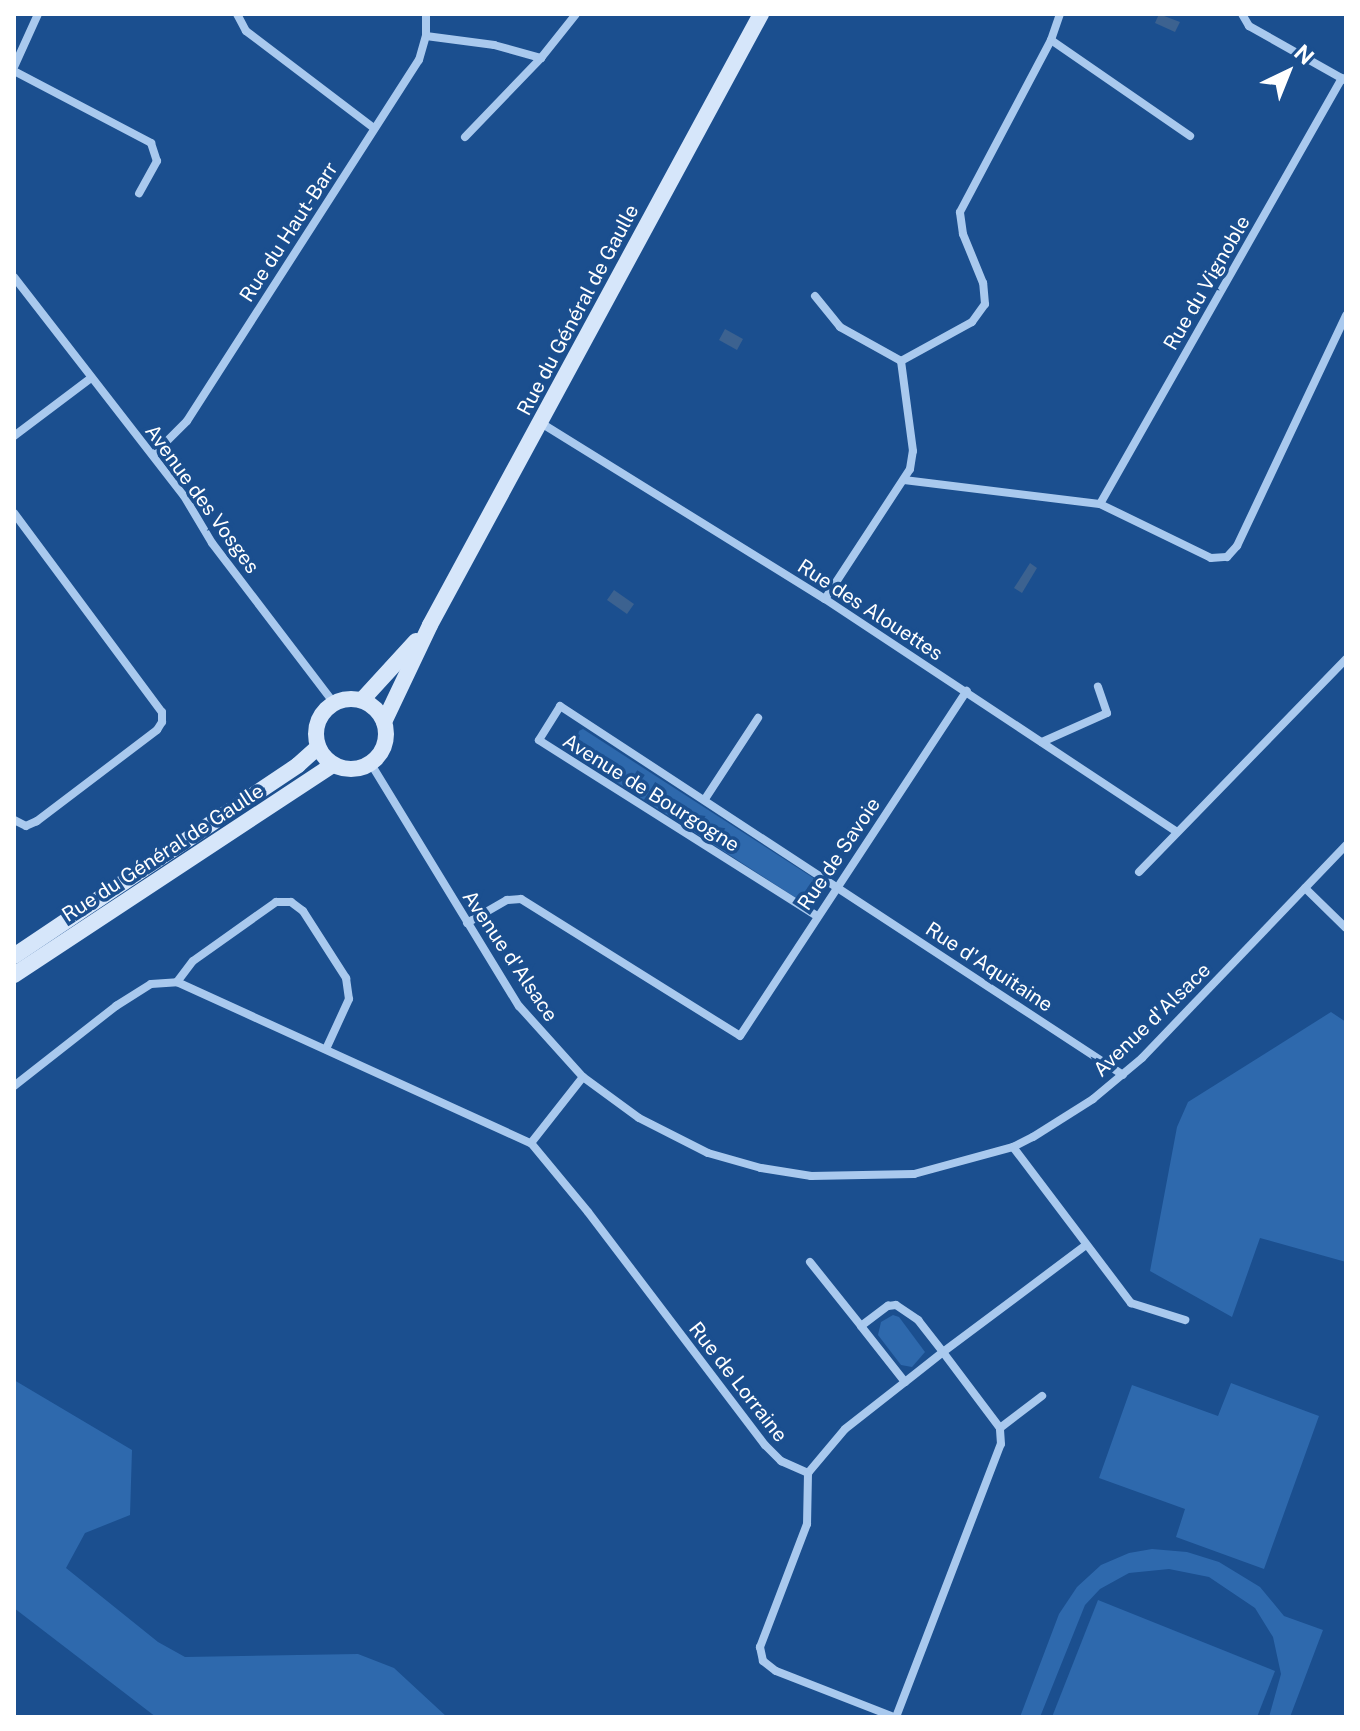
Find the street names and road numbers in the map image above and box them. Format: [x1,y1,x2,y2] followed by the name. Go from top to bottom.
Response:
[235,157,343,307] street label: Rue du Haut-Barr
[512,200,644,420] street label: Rue du Général de Gaulle
[1159,211,1255,355] street label: Rue du Vignoble
[140,419,264,579] street label: Avenue des Vosges
[793,554,947,666] street label: Rue des Alouettes
[558,729,744,857] street label: Avenue de Bourgogne
[57,779,269,927] street label: Rue du Général de Gaulle
[792,793,886,915] street label: Rue de Savoie
[457,886,563,1026] street label: Avenue d'Alsace
[921,917,1057,1017] street label: Rue d'Aquitaine
[1088,958,1216,1082] street label: Avenue d'Alsace
[684,1317,792,1447] street label: Rue de Lorraine

